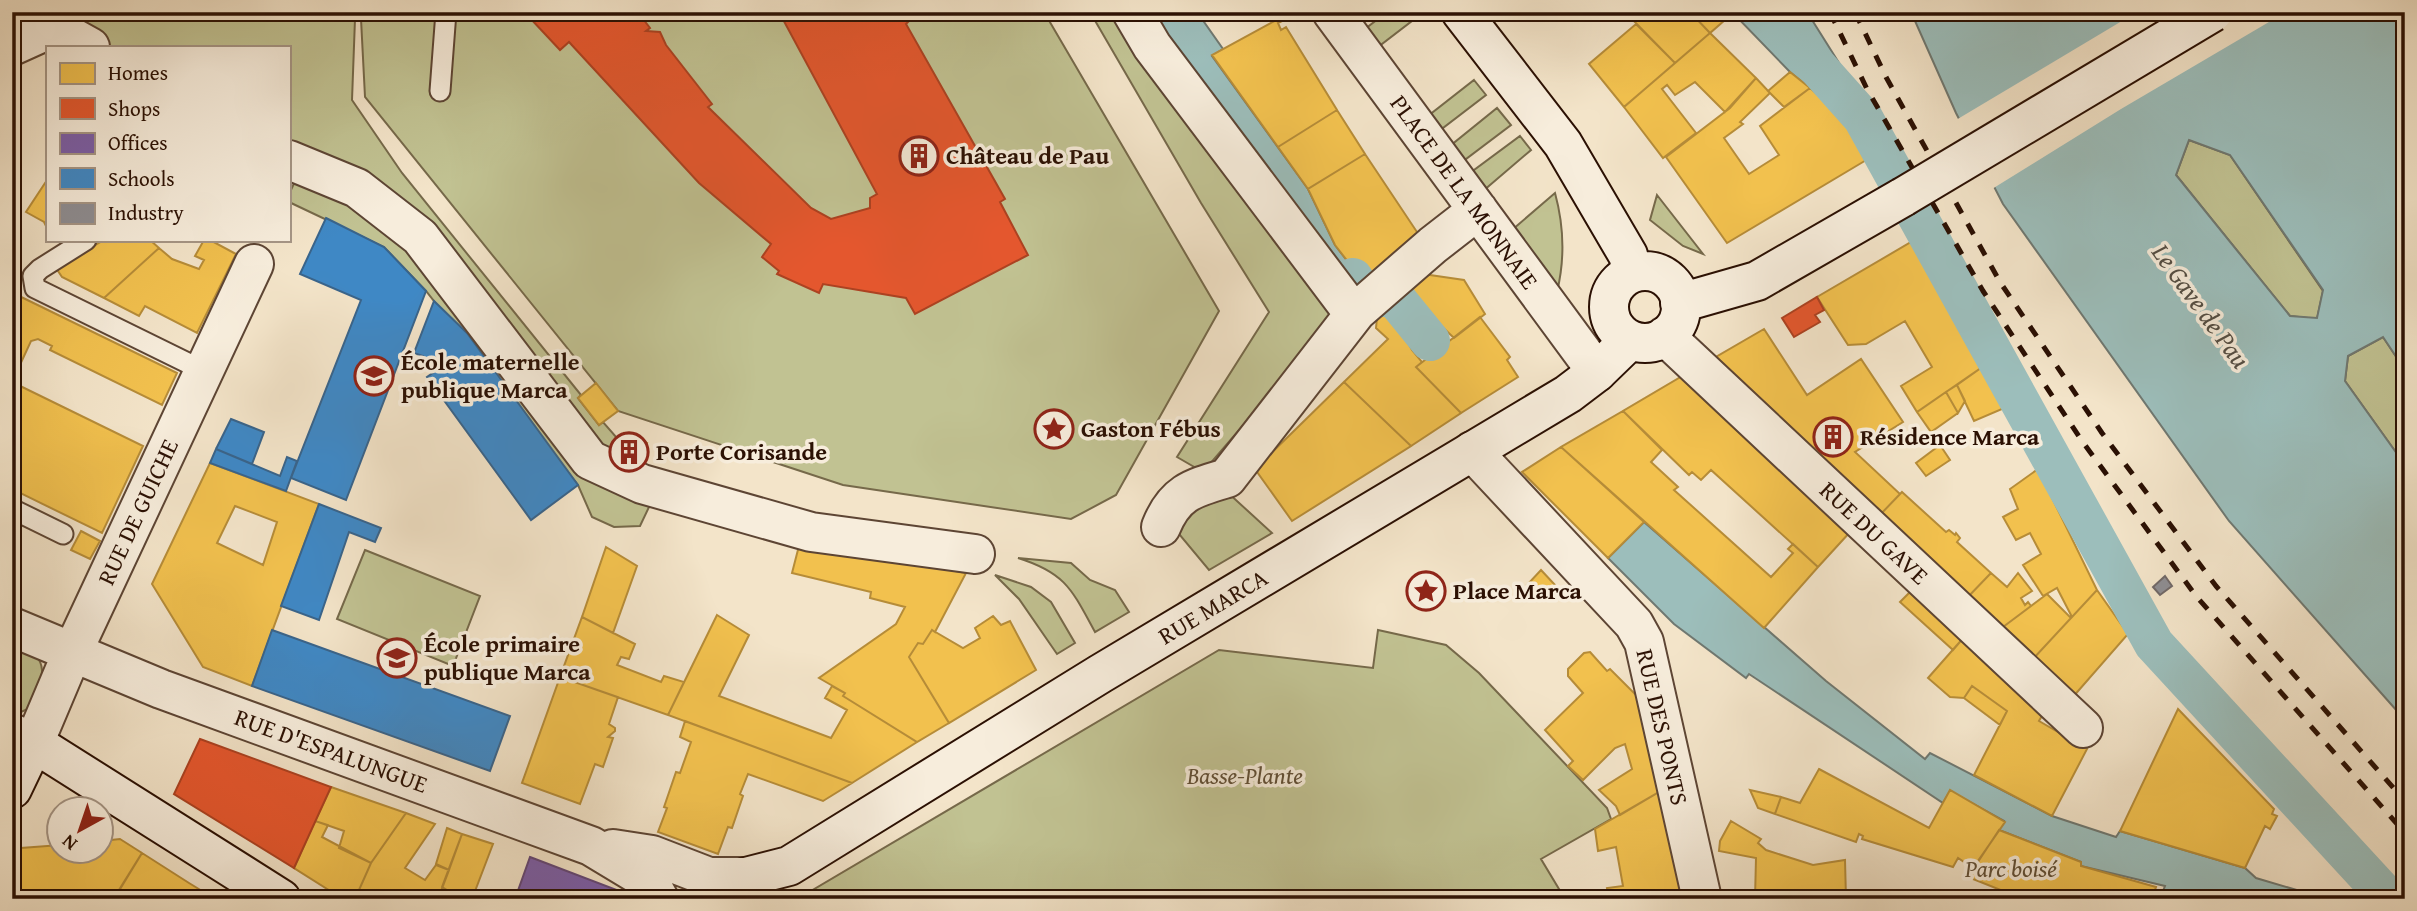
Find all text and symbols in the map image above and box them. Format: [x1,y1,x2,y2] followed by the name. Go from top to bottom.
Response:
[46,46,290,242] legend
[108,57,168,88] text: Homes
[1382,87,1547,296] street label: PLACE DE LA MONNAIE
[108,93,160,124] text: Shops
[108,127,168,158] text: Offices
[898,135,940,177] building icon: Château de Pau
[946,138,1109,173] place label: Château de Pau
[108,163,175,194] text: Schools
[108,197,184,228] text: Industry
[2142,234,2260,376] water label: Le Gave de Pau
[401,344,580,407] place label: École maternelle publique Marca
[353,355,395,397] school or university icon: École maternelle publique Marca
[1033,408,1075,450] place icon: Gaston Fébus
[1081,411,1221,446] place label: Gaston Fébus
[1812,416,1854,458] building icon: Résidence Marca
[1860,419,2040,454] place label: Résidence Marca
[608,431,650,473] building icon: Porte Corisande
[88,433,187,591] street label: RUE DE GUICHE
[656,434,827,469] place label: Porte Corisande
[1812,473,1937,592] street label: RUE DU GAVE
[1151,560,1274,653] street label: RUE MARCA
[1405,570,1447,612] place icon: Place Marca
[1453,573,1583,608] place label: Place Marca
[424,626,591,689] place label: École primaire publique Marca
[376,637,418,679] school or university icon: École primaire publique Marca
[1628,645,1697,808] street label: RUE DES PONTS
[230,699,433,802] street label: RUE D'ESPALUNGUE
[1186,758,1303,793] park label: Basse-Plante
[46,796,116,866] north arrow
[55,828,83,858] text: N
[1964,851,2058,886] park label: Parc boisé

